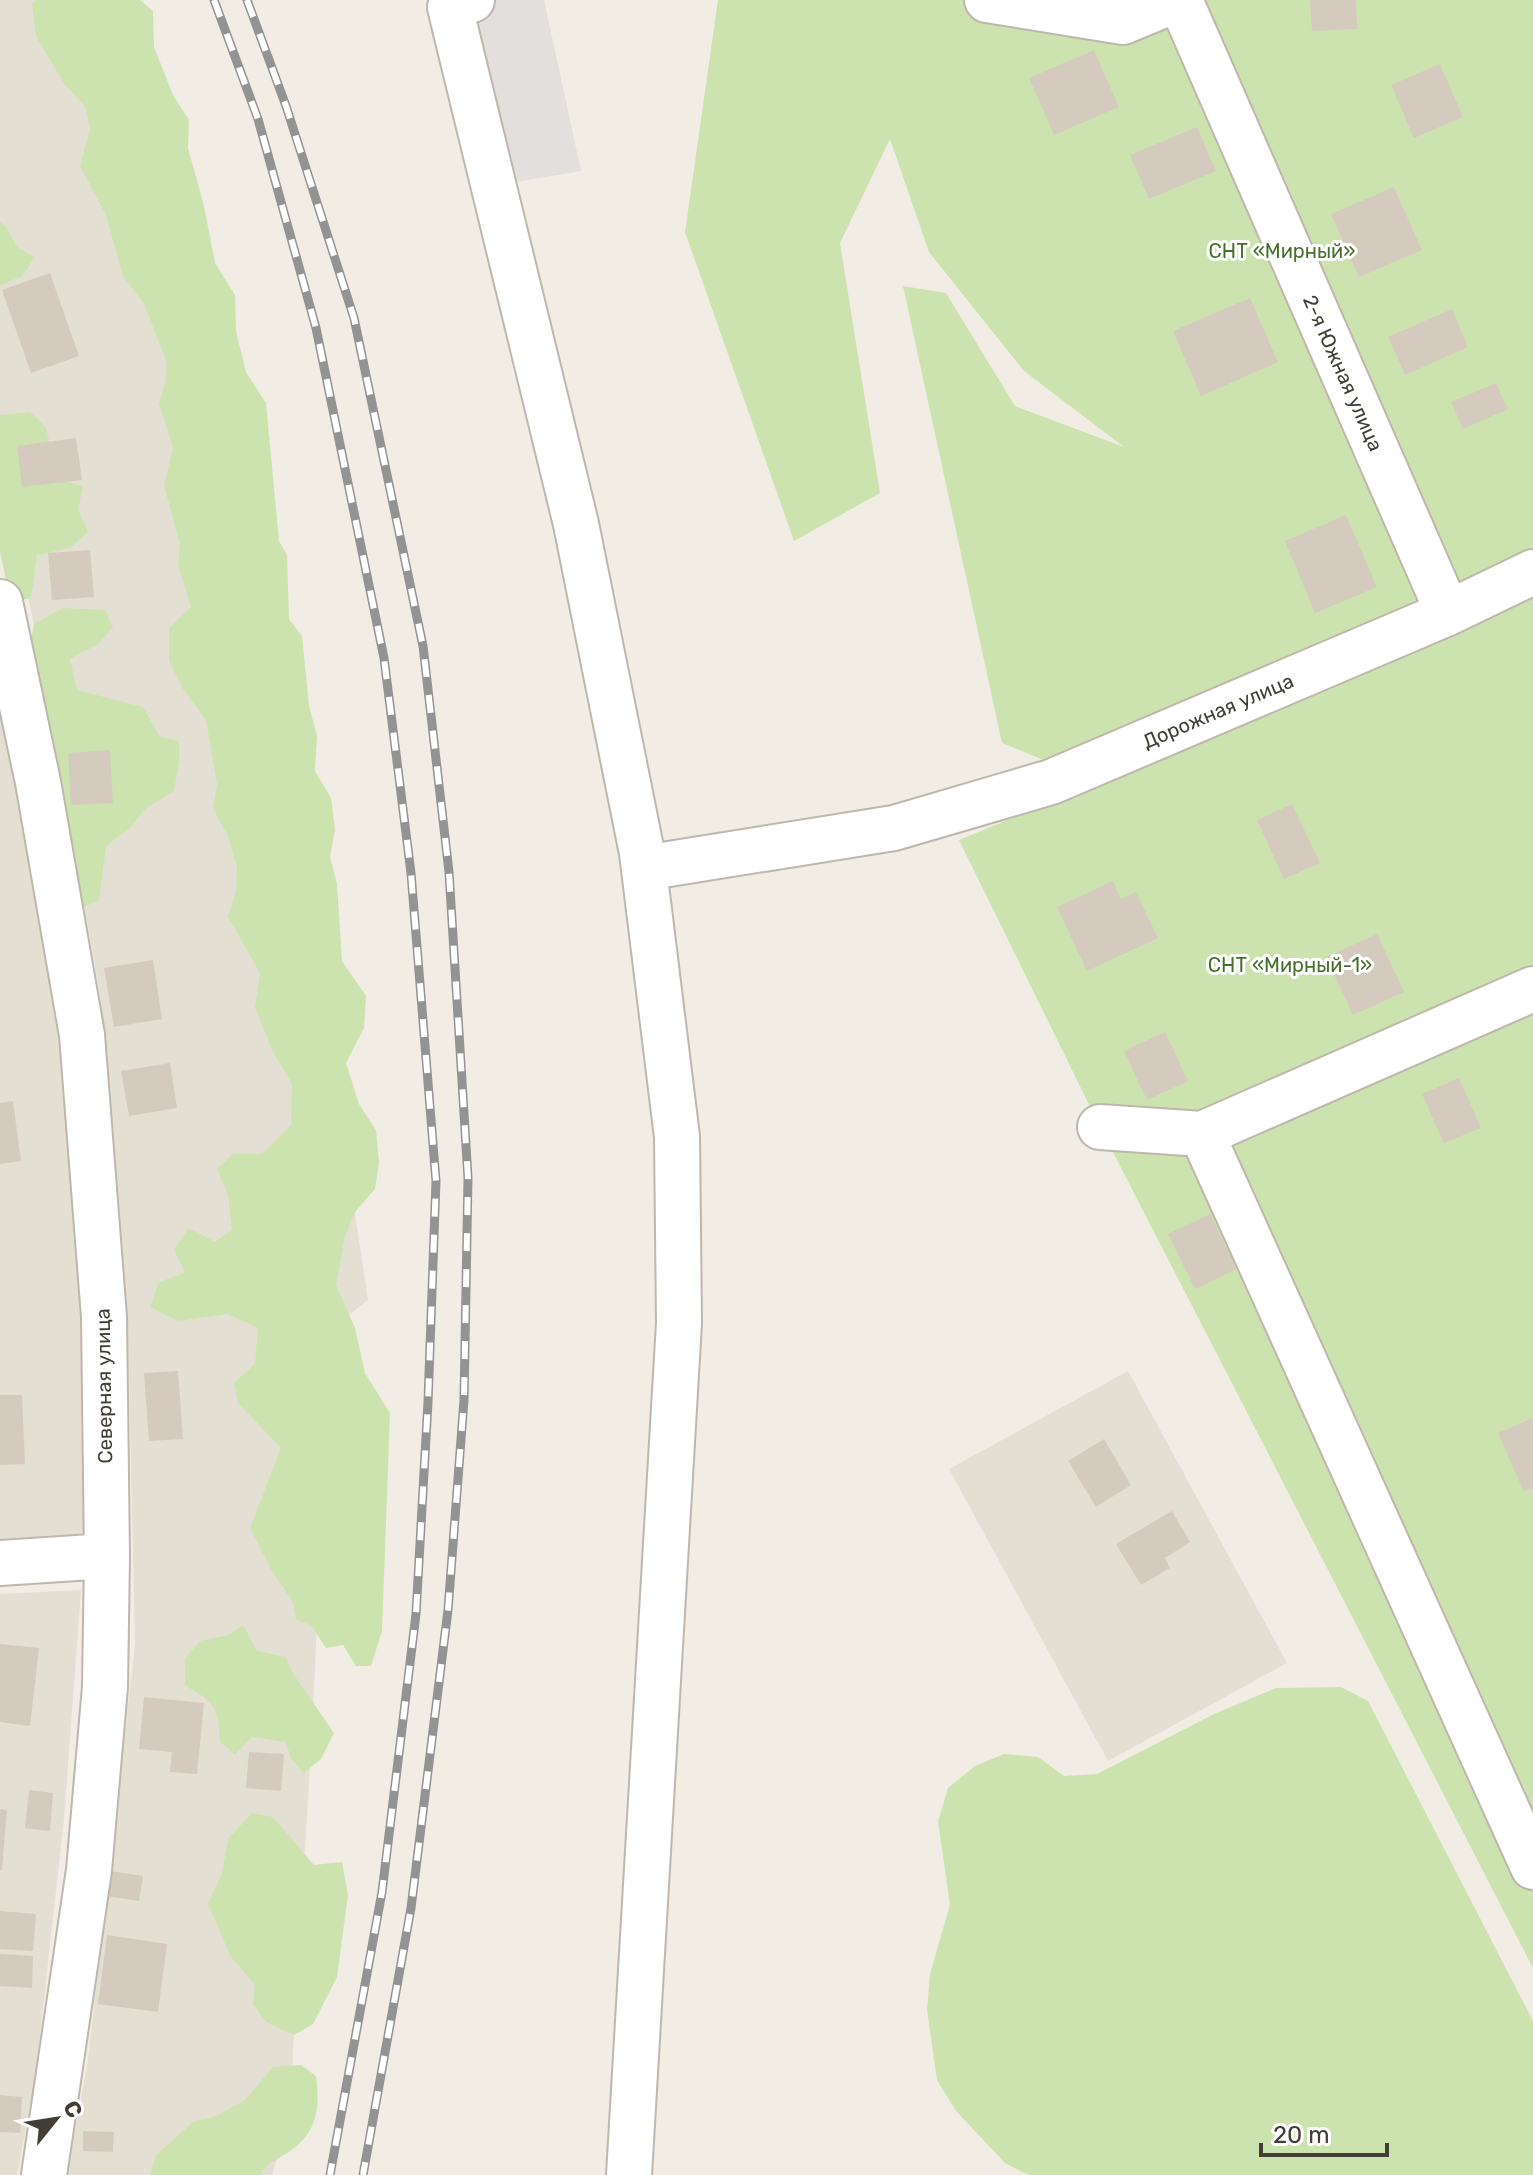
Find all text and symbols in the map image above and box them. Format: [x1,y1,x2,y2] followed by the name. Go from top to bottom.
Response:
[1209,239,1355,263] park label: СНТ «Мирный»
[1298,291,1388,455] street label: 2-я Южная улица
[1139,668,1297,754] street label: Дорожная улица
[1208,953,1372,977] park label: СНТ «Мирный-1»
[91,1308,117,1464] street label: Северная улица
[16,2079,96,2159] north arrow
[57,2096,88,2123] text: С
[1261,2107,1387,2157] scale bar
[1273,2121,1330,2149] text: 20 m

